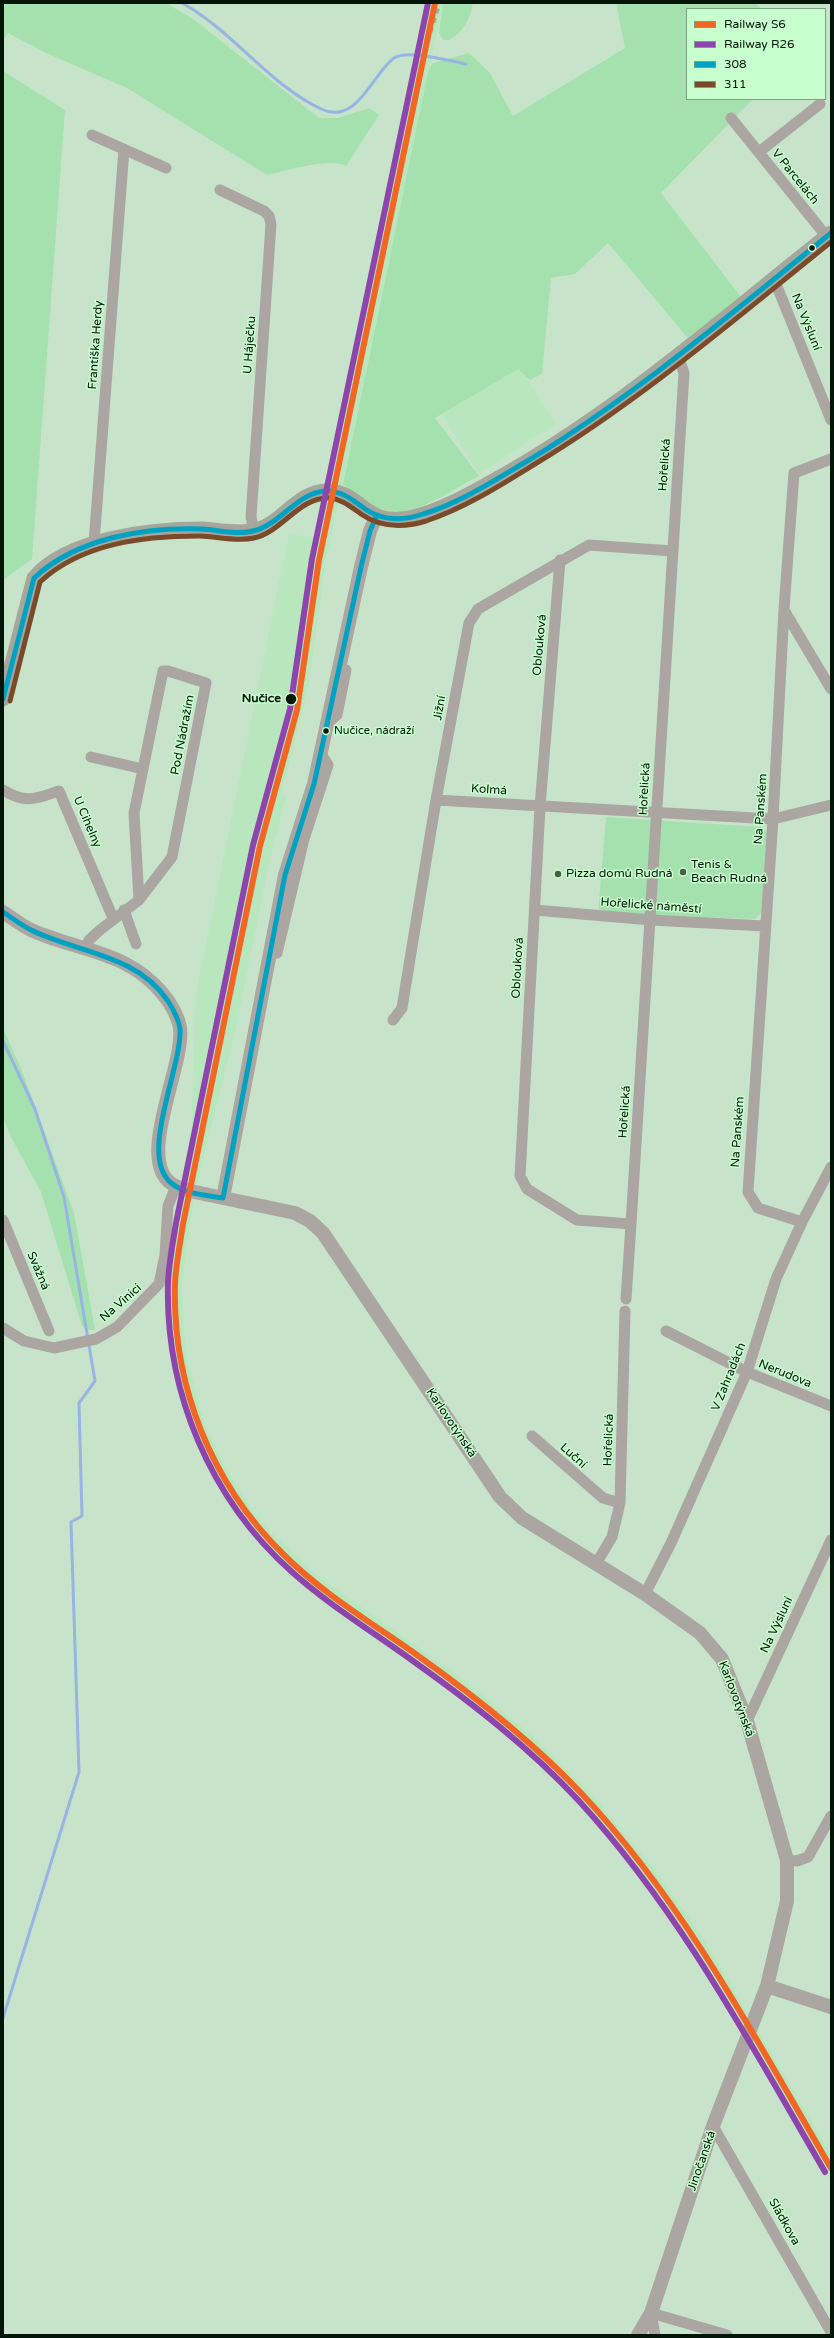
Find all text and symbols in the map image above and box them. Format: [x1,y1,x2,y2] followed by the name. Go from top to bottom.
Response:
[686,8,826,100] legend
[724,17,786,31] text: Railway S6
[724,37,795,51] text: Railway R26
[724,57,747,71] text: 308
[724,77,747,91] text: 311
[768,146,822,208] street label: V Parcelách
[807,243,817,253] unlabelled marker
[788,291,824,353] street label: Na Výsluní
[86,300,106,390] street label: Františka Herdy
[241,316,259,374] street label: U Háječku
[656,438,674,492] street label: Hořelická
[530,614,550,676] street label: Oblouková
[242,692,281,706] place label: Nučice
[284,692,298,706] marker: Nučice
[168,694,198,776] street label: Pod Nádražím
[431,695,449,721] street label: Jižní
[334,724,414,738] place label: Nučice, nádraží
[321,726,331,736] marker: Nučice, nádraží
[636,762,654,816] street label: Hořelická
[751,773,771,845] street label: Na Panském
[470,782,508,798] street label: Kolmá
[70,794,104,850] street label: U Cihelny
[691,858,767,886] place label: Tenis & Beach Rudná
[566,867,673,881] place label: Pizza domů Rudná
[678,867,688,877] marker: Tenis & Beach Rudná
[553,869,563,879] marker: Pizza domů Rudná
[600,895,702,917] street label: Hořelické náměstí
[509,937,527,999] street label: Oblouková
[616,1085,634,1139] street label: Hořelická
[728,1096,748,1168] street label: Na Panském
[24,1250,52,1292] street label: Svážná
[97,1281,145,1325] street label: Na Vinici
[709,1341,749,1413] street label: V Zahradách
[756,1357,814,1391] street label: Nerudova
[423,1386,479,1460] street label: Karlovotýnská
[601,1413,617,1467] street label: Hořelická
[557,1440,589,1472] street label: Luční
[758,1595,796,1655] street label: Na Výsluní
[715,1659,757,1739] street label: Karlovotýnská
[685,2129,719,2193] street label: Jinočanská
[765,2196,803,2248] street label: Sládkova

